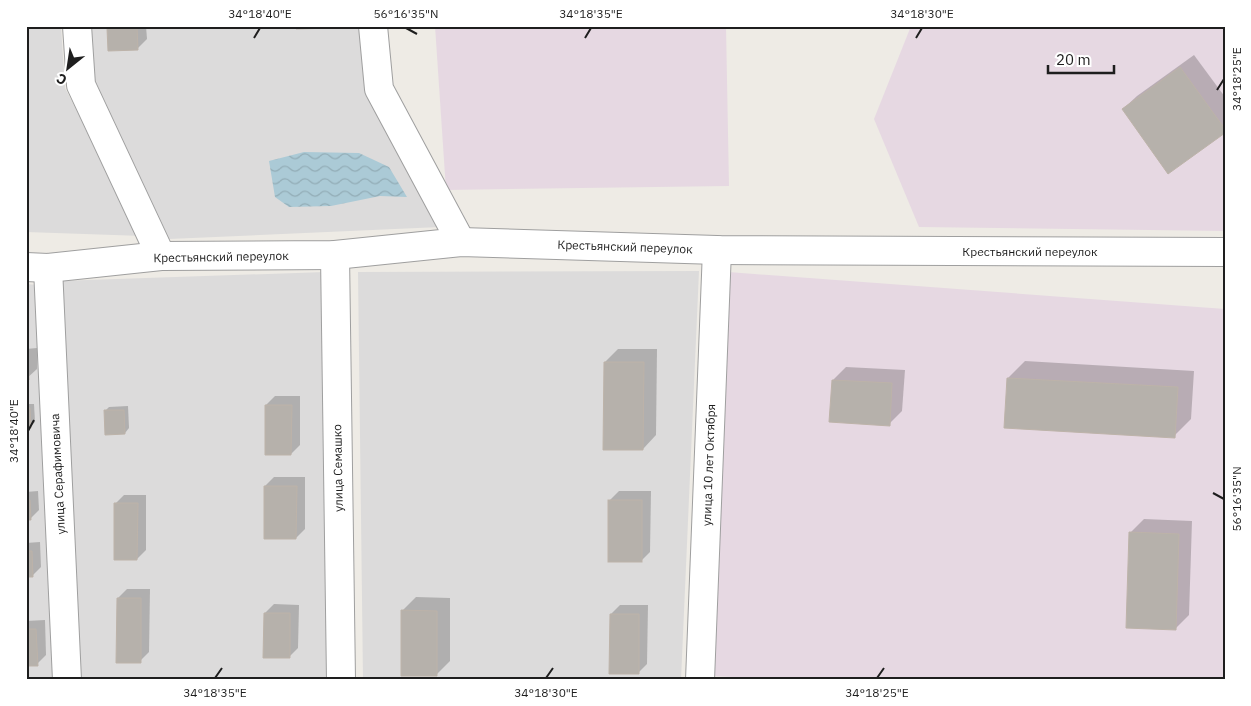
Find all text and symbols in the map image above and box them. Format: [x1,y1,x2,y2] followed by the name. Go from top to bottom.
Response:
[228,6,292,21] text: 34°18'40"E
[373,6,439,21] text: 56°16'35"N
[559,6,623,21] text: 34°18'35"E
[890,6,954,21] text: 34°18'30"E
[42,42,92,92] north arrow
[1048,42,1115,74] scale bar
[1229,47,1244,111] text: 34°18'25"E
[1056,50,1091,69] text: 20 m
[53,69,70,89] text: С
[557,237,693,256] street label: Крестьянский переулок
[962,244,1098,259] street label: Крестьянский переулок
[153,248,289,265] street label: Крестьянский переулок
[6,399,21,463] text: 34°18'40"E
[699,404,718,526] street label: улица 10 лет Октября
[47,413,68,535] street label: улица Серафимовича
[329,424,346,512] street label: улица Семашко
[1229,466,1244,532] text: 56°16'35"N
[183,685,247,700] text: 34°18'35"E
[514,685,578,700] text: 34°18'30"E
[845,685,909,700] text: 34°18'25"E

